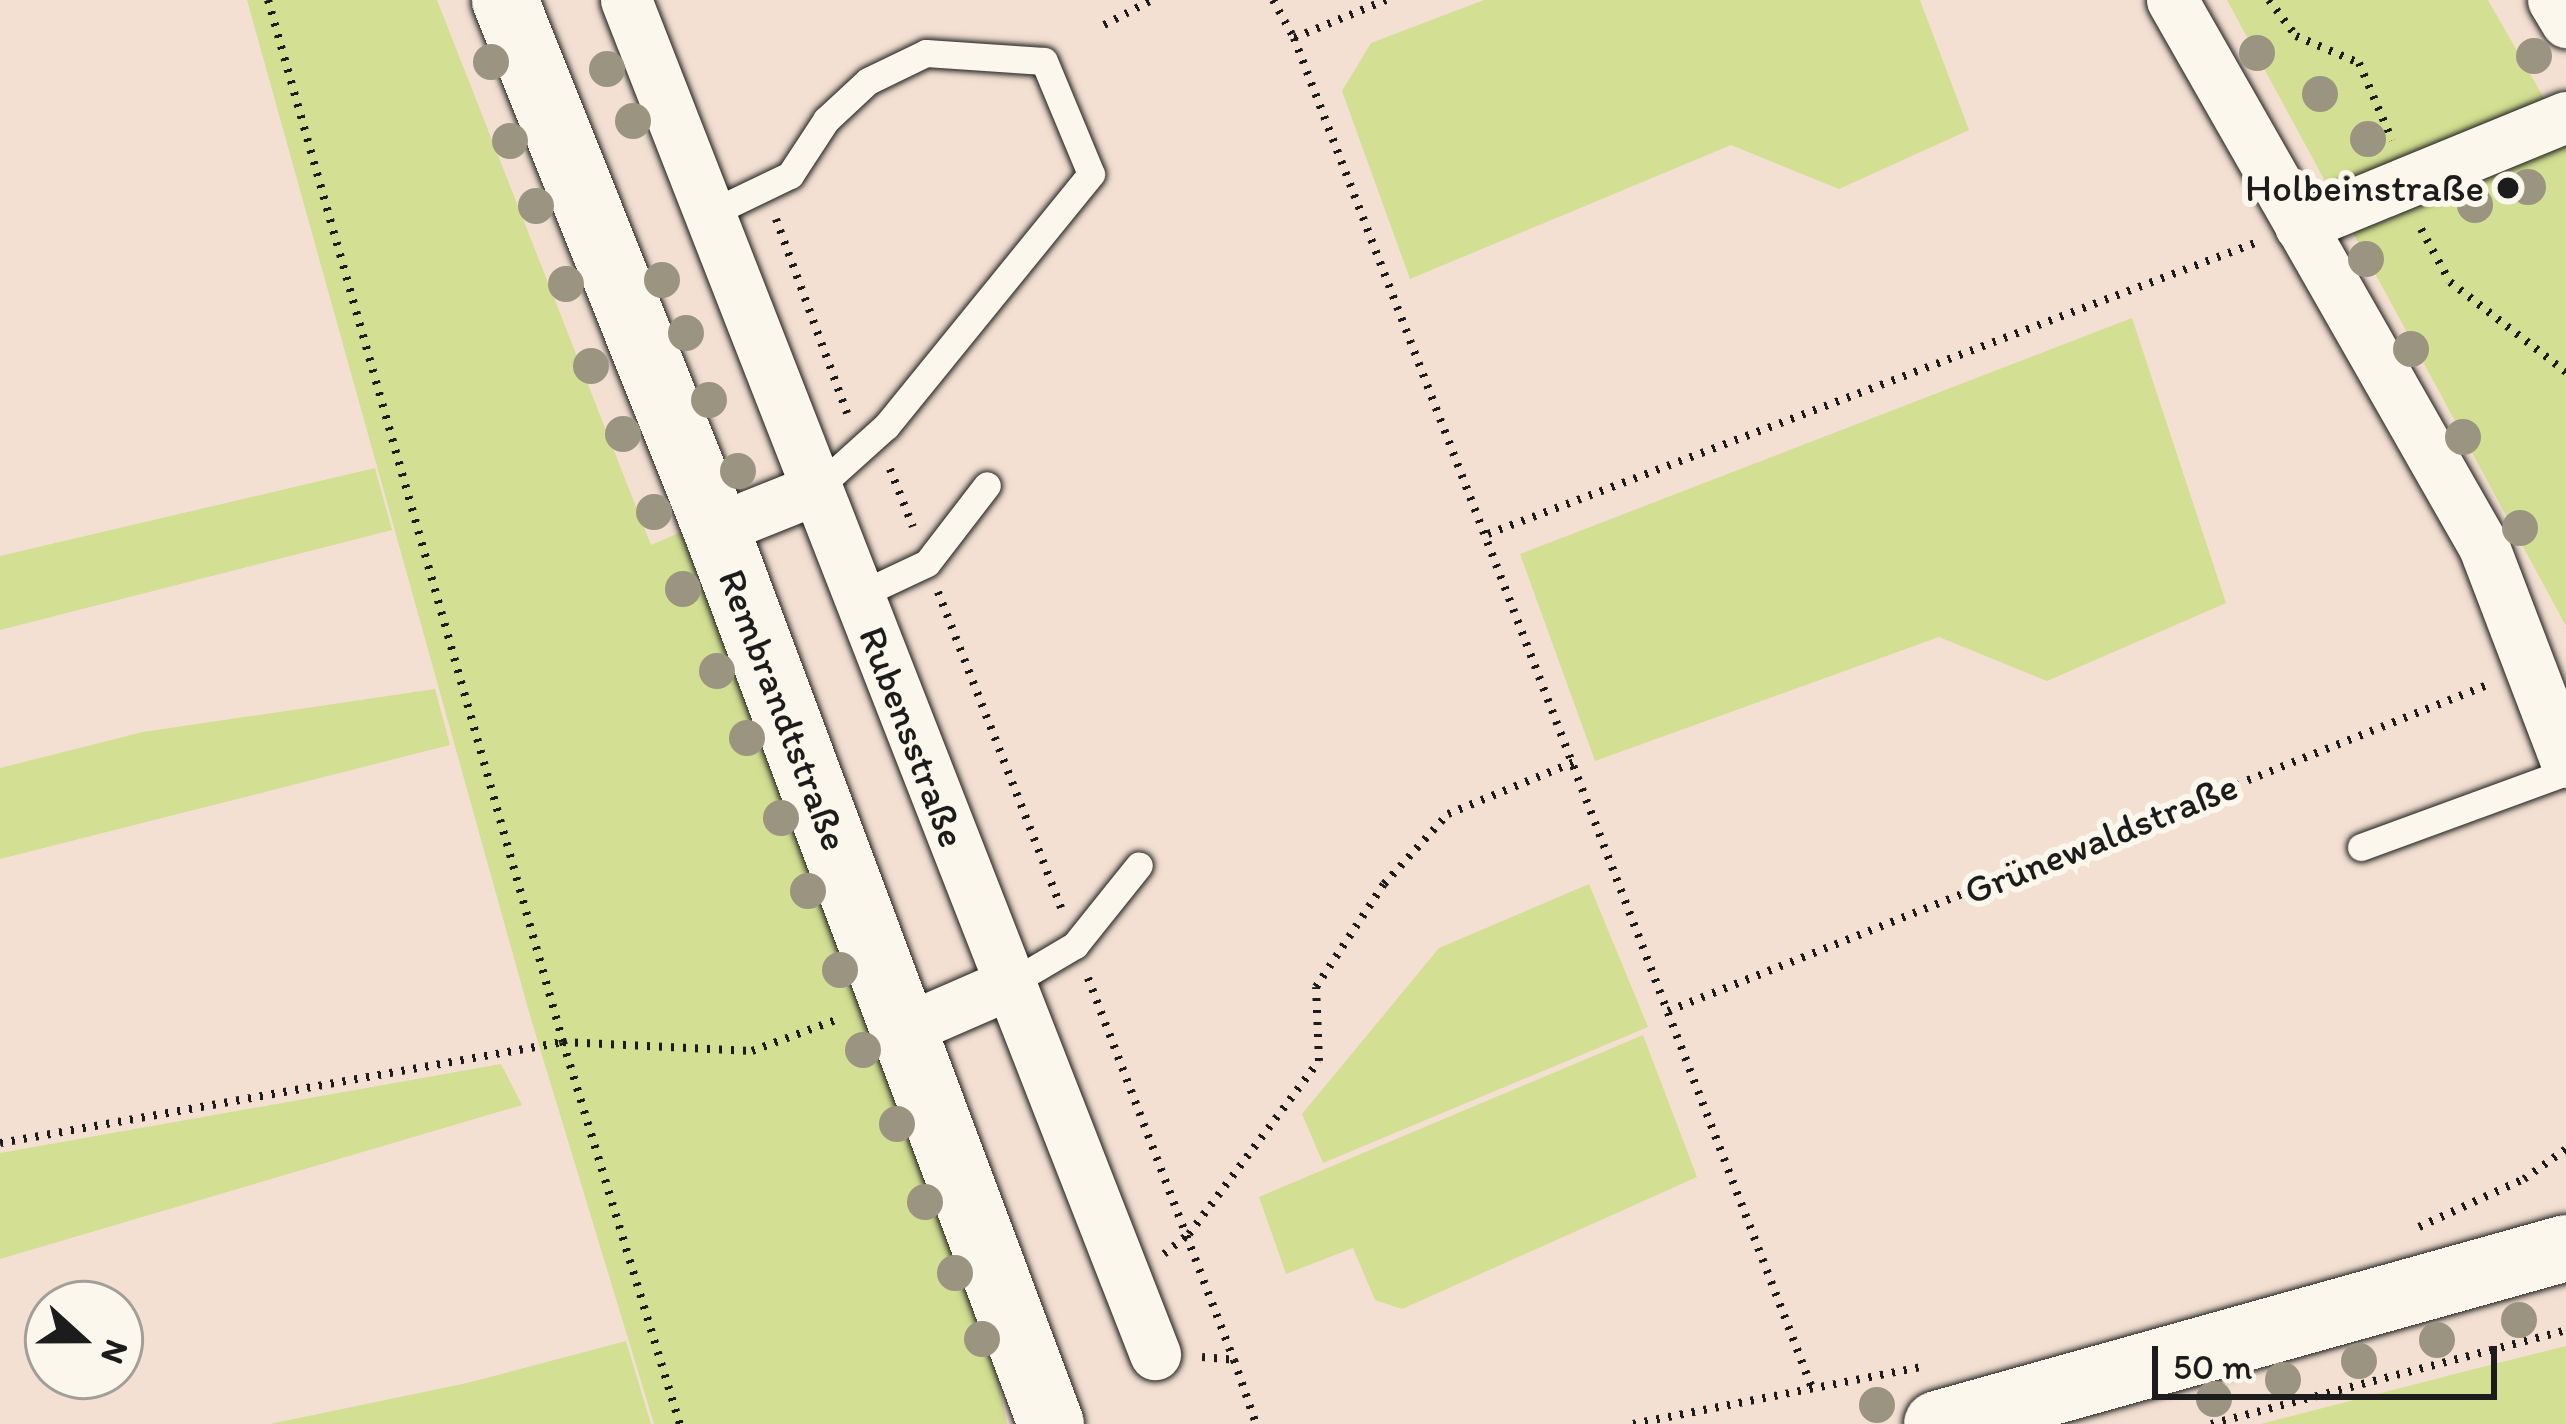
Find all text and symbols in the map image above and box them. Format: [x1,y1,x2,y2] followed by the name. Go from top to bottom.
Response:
[2245,165,2484,211] place label: Holbeinstraße
[2495,175,2521,201] marker: Holbeinstraße
[708,563,858,857] street label: Rembrandtstraße
[849,620,975,854] street label: Rubensstraße
[1957,763,2245,915] street label: Grünewaldstraße
[24,1280,144,1400] north arrow
[2158,1322,2503,1396] scale bar
[93,1335,137,1369] text: N
[2173,1345,2252,1388] text: 50 m

